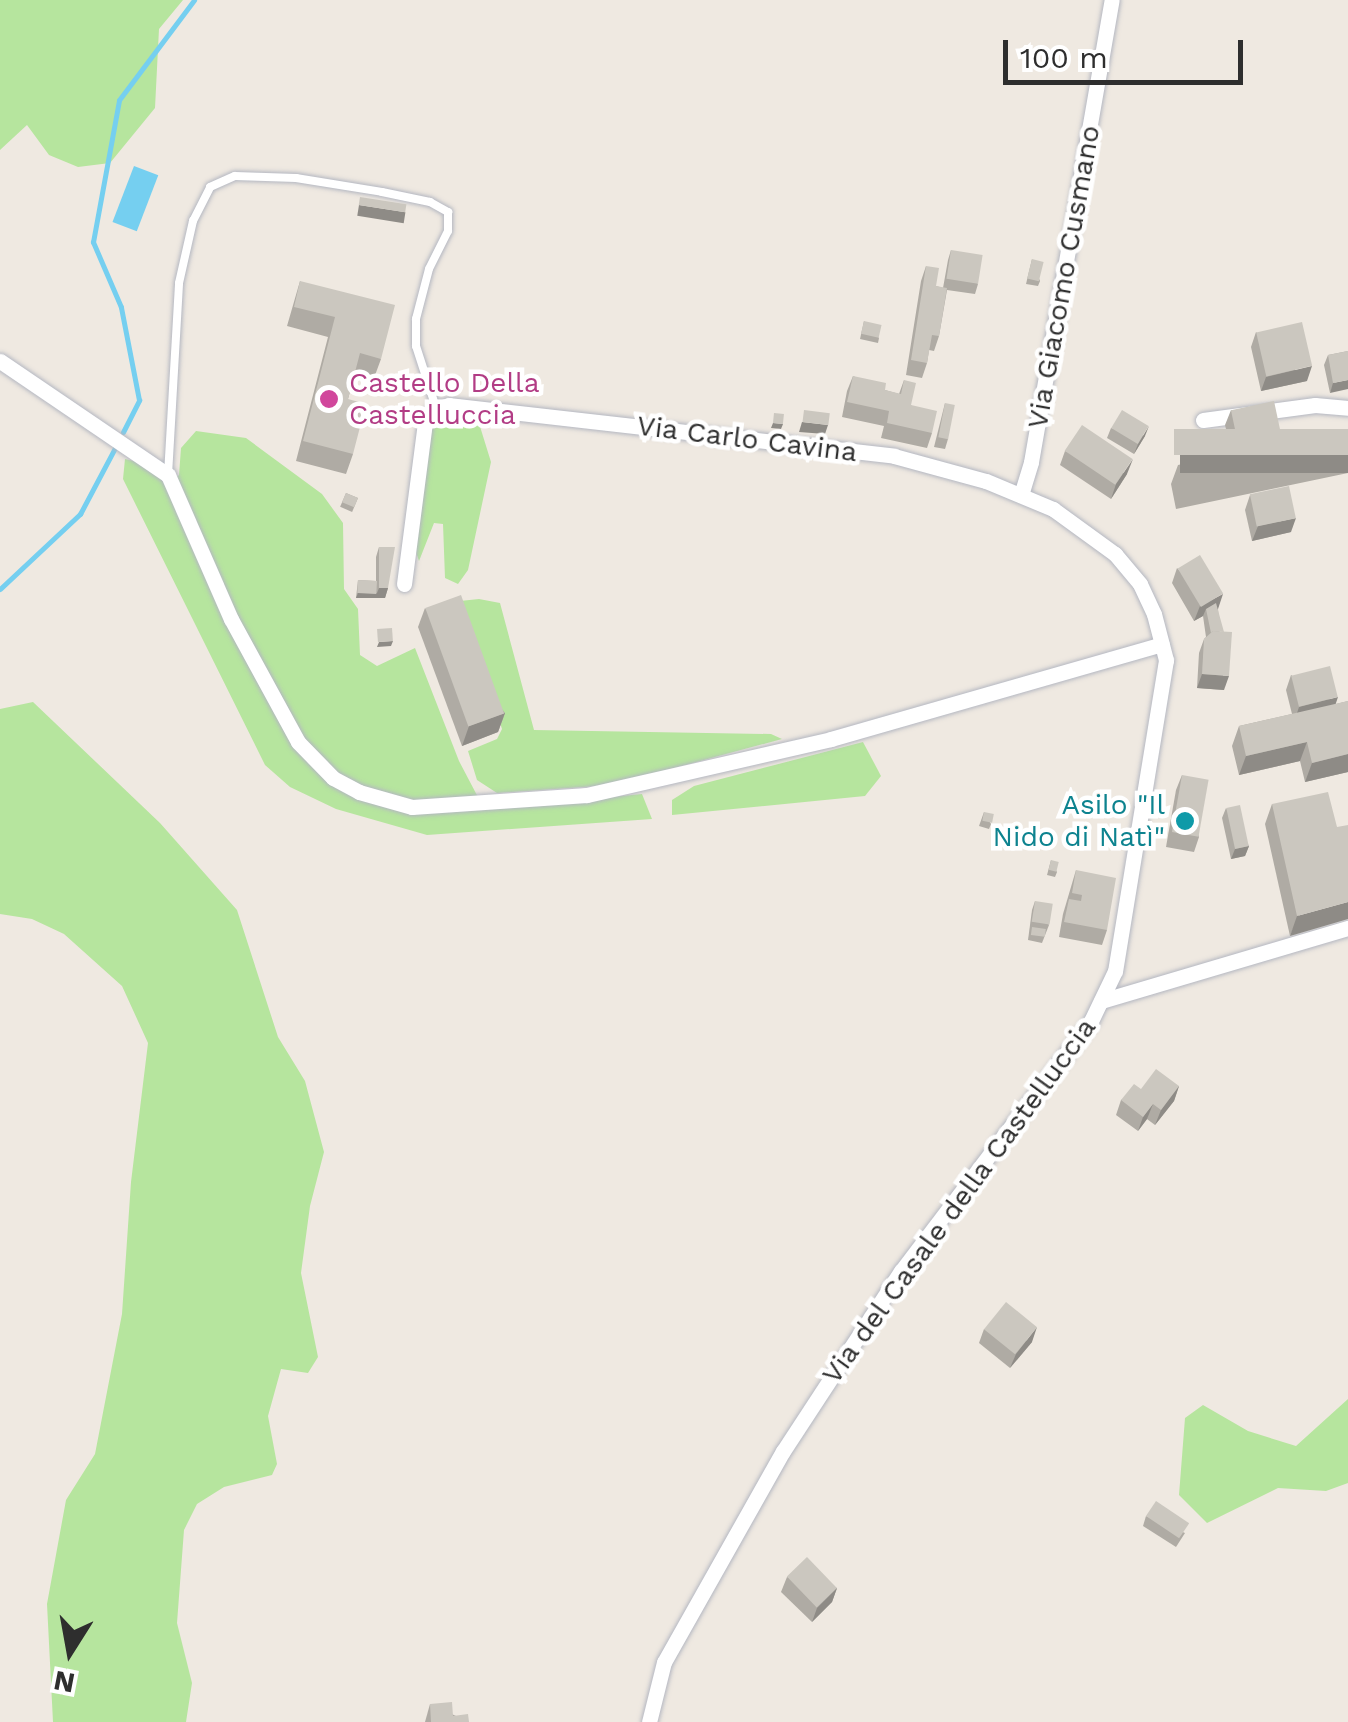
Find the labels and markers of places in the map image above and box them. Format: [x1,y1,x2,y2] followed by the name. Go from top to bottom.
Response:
[349,366,540,432] place label: Castello Della Castelluccia
[318,388,340,410] marker: Castello Della Castelluccia
[992,788,1165,854] place label: Asilo "Il Nido di Natì"
[1174,810,1196,832] marker: Asilo "Il Nido di Natì"

